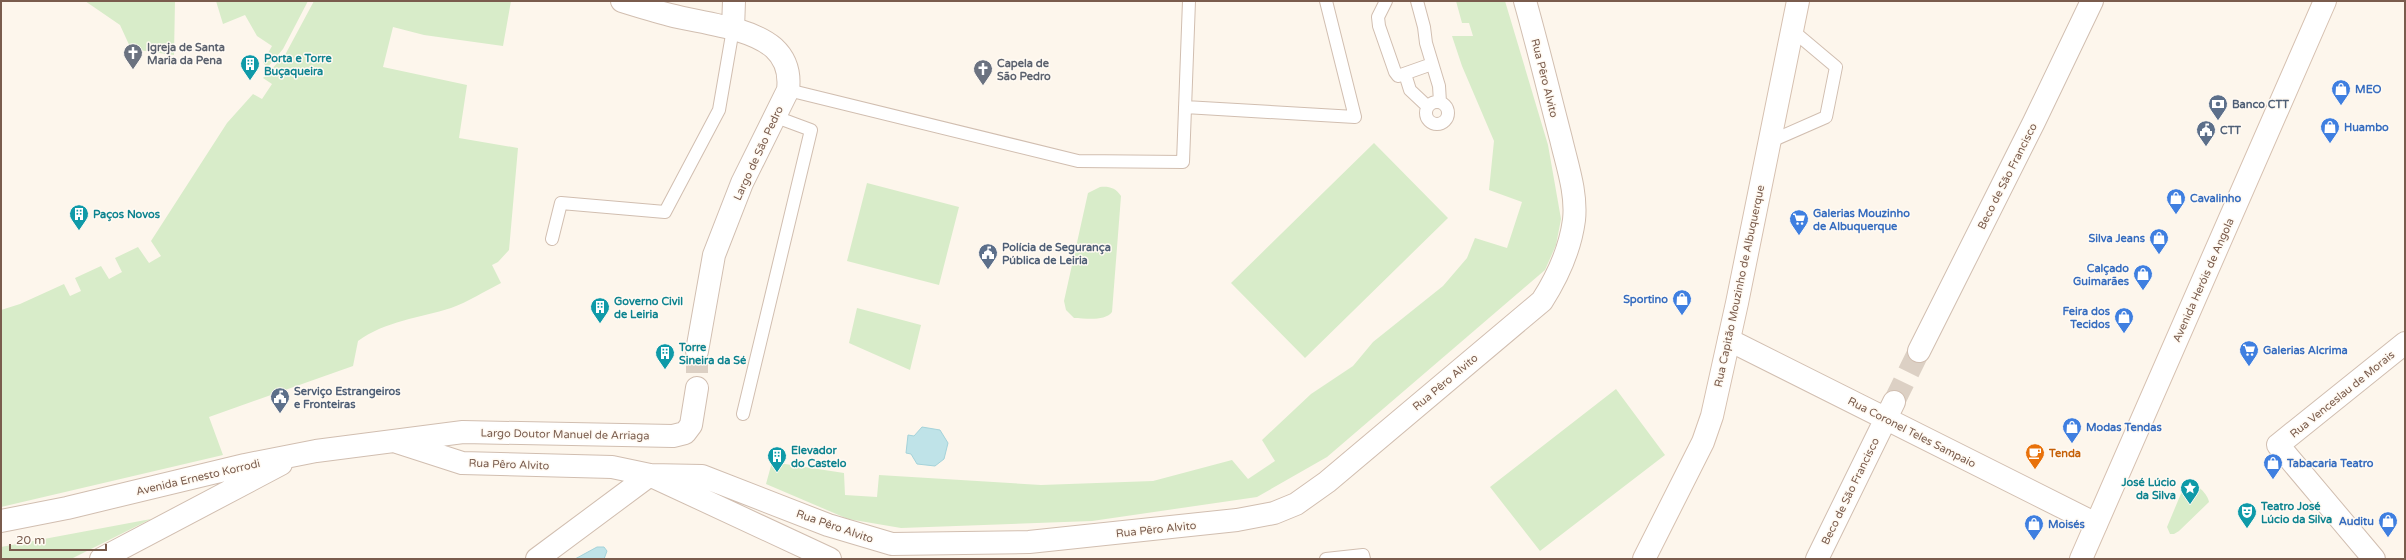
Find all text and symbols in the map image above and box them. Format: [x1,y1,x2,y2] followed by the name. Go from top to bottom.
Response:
[1528,37,1561,119] street label: Rua Pêro Alvito
[147,41,225,67] place label: Igreja de Santa Maria da Pena
[122,42,144,70] church icon: Igreja de Santa Maria da Pena
[264,52,332,79] place label: Porta e Torre Buçaqueira
[239,53,261,81] building icon: Porta e Torre Buçaqueira
[997,57,1051,83] place label: Capela de São Pedro
[972,58,994,86] church icon: Capela de São Pedro
[2330,78,2352,106] shop icon: MEO
[2355,83,2382,96] place label: MEO
[2207,93,2229,121] bank icon: Banco CTT
[2232,98,2289,111] place label: Banco CTT
[731,104,786,203] street label: Largo de São Pedro
[2319,116,2341,144] shop icon: Huambo
[2195,119,2217,147] public building icon: CTT
[1975,121,2040,232] street label: Beco de São Francisco
[2344,121,2389,134] place label: Huambo
[2220,124,2241,137] place label: CTT
[1712,184,1767,388] street label: Rua Capitão Mouzinho de Albuquerque
[2165,187,2187,215] shop icon: Cavalinho
[2190,192,2242,205] place label: Cavalinho
[68,203,90,231] building icon: Paços Novos
[1813,207,1910,234] place label: Galerias Mouzinho de Albuquerque
[93,208,161,222] place label: Paços Novos
[1788,208,1810,236] supermarket icon: Galerias Mouzinho de Albuquerque
[2170,216,2237,344] street label: Avenida Heróis de Angola
[2148,227,2170,255] shop icon: Silva Jeans
[2089,232,2146,245] place label: Silva Jeans
[1002,241,1111,267] place label: Polícia de Segurança Pública de Leiria
[977,242,999,270] public building icon: Polícia de Segurança Pública de Leiria
[2073,262,2130,288] place label: Calçado Guimarães
[2132,263,2154,291] shop icon: Calçado Guimarães
[1671,288,1693,316] shop icon: Sportino
[1623,293,1668,307] place label: Sportino
[614,295,683,321] place label: Governo Civil de Leiria
[589,296,611,324] building icon: Governo Civil de Leiria
[2063,305,2111,331] place label: Feira dos Tecidos
[2113,306,2135,334] shop icon: Feira dos Tecidos
[2238,339,2260,367] supermarket icon: Galerias Alcrima
[678,341,747,367] place label: Torre Sineira da Sé
[654,342,676,370] building icon: Torre Sineira da Sé
[2263,344,2348,357] place label: Galerias Alcrima
[2287,348,2397,441] street label: Rua Venceslau de Morais
[1410,351,1481,413] street label: Rua Pêro Alvito
[294,385,401,411] place label: Serviço Estrangeiros e Fronteiras
[269,386,291,414] public building icon: Serviço Estrangeiros e Fronteiras
[1846,394,1978,471] street label: Rua Coronel Teles Sampaio
[2061,416,2083,444] shop icon: Modas Tendas
[2086,421,2162,434] place label: Modas Tendas
[480,427,650,442] street label: Largo Doutor Manuel de Arriaga
[1819,435,1882,547] street label: Beco de São Francisco
[2024,442,2046,470] cafe icon: Tenda
[791,444,847,470] place label: Elevador do Castelo
[766,445,788,473] building icon: Elevador do Castelo
[2048,447,2081,460] place label: Tenda
[2262,452,2284,480] shop icon: Tabacaria Teatro
[135,457,261,498] street label: Avenida Ernesto Korrodi
[468,457,550,472] street label: Rua Pêro Alvito
[2286,457,2374,470] place label: Tabacaria Teatro
[2120,476,2176,502] place label: José Lúcio da Silva
[2179,477,2201,505] place icon: José Lúcio da Silva
[2260,500,2332,526] place label: Teatro José Lúcio da Silva
[2236,501,2258,529] theatre icon: Teatro José Lúcio da Silva
[794,507,875,546] street label: Rua Pêro Alvito
[2377,510,2399,538] shop icon: Auditu
[2023,513,2045,541] shop icon: Moisés
[2339,515,2374,528] place label: Auditu
[2048,518,2085,531] place label: Moisés
[1115,519,1197,540] street label: Rua Pêro Alvito
[10,526,106,552] scale bar
[16,533,45,547] text: 20 m

